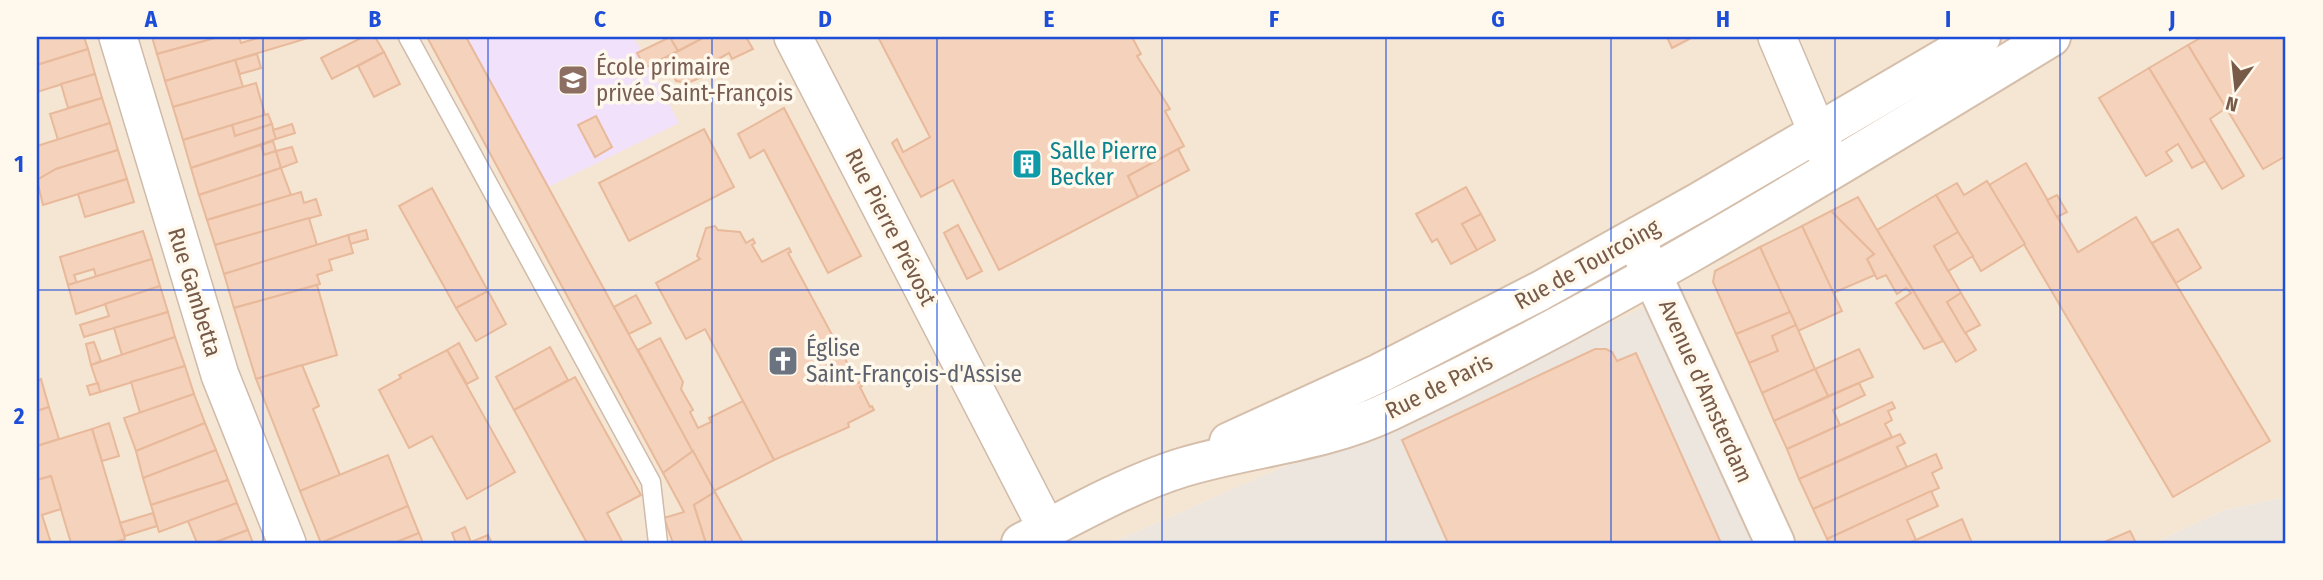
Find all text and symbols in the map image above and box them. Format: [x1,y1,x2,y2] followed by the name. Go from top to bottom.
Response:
[144,5,158,33] text: A
[369,5,382,33] text: B
[594,5,606,33] text: C
[818,5,832,33] text: D
[1044,5,1055,33] text: E
[1269,5,1279,33] text: F
[1491,5,1505,33] text: G
[1716,5,1730,33] text: H
[1945,5,1951,33] text: I
[2168,5,2175,33] text: J
[596,52,793,107] place label: École primaire privée Saint-François
[2200,52,2270,122] north arrow
[556,63,590,97] school or university icon: École primaire privée Saint-François
[2223,91,2240,117] text: N
[1050,137,1157,191] place label: Salle Pierre Becker
[839,144,943,311] street label: Rue Pierre Prévost
[1010,147,1044,181] building icon: Salle Pierre Becker
[14,150,24,178] text: 1
[1510,213,1665,315] street label: Rue de Tourcoing
[162,224,228,360] street label: Rue Gambetta
[1653,295,1759,487] street label: Avenue d'Amsterdam
[806,333,1022,388] place label: Église Saint-François-d'Assise
[766,344,800,378] church icon: Église Saint-François-d'Assise
[1381,347,1497,425] street label: Rue de Paris
[13,402,25,430] text: 2

